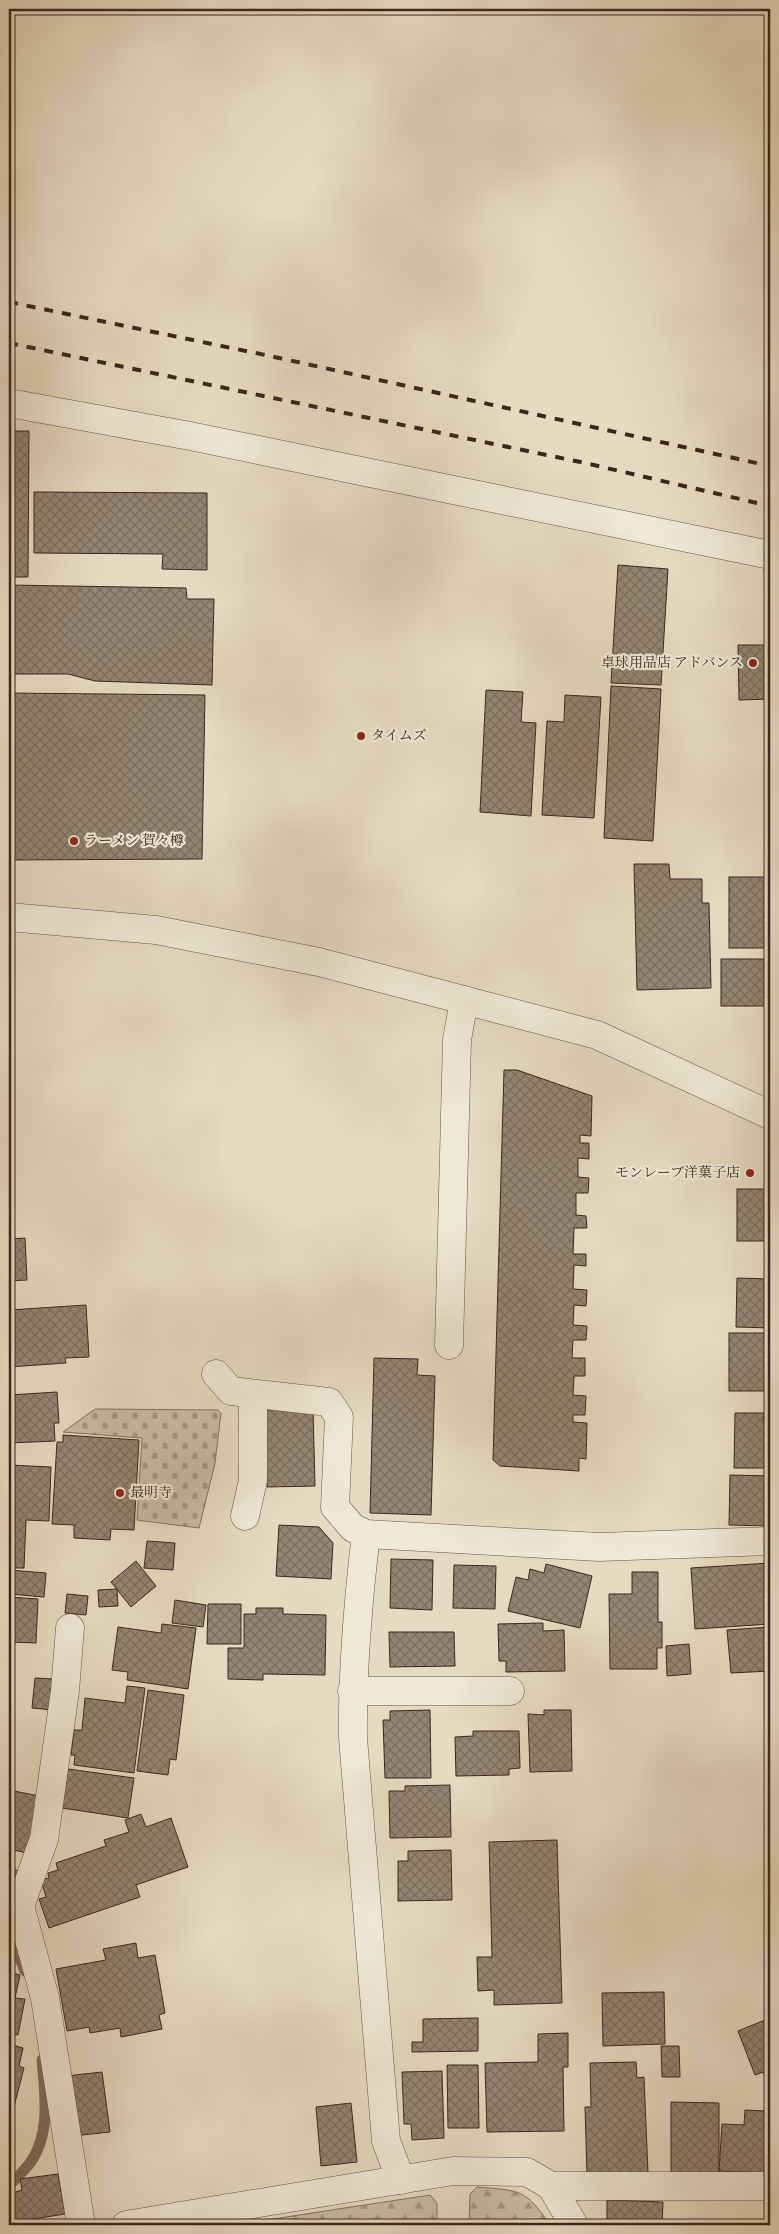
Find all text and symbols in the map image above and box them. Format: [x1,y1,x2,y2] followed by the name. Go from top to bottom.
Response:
[601,654,743,673] place label: 卓球用品店 アドバンス
[747,657,759,669] marker: 卓球用品店 アドバンス
[371,727,427,746] place label: タイムズ
[355,730,367,742] marker: タイムズ
[84,832,184,851] place label: ラーメン 賀々樽
[68,835,80,847] marker: ラーメン 賀々樽
[615,1164,740,1183] place label: モンレーブ洋菓子店
[744,1167,756,1179] marker: モンレーブ洋菓子店
[130,1484,172,1503] place label: 最明寺
[114,1487,126,1499] marker: 最明寺

